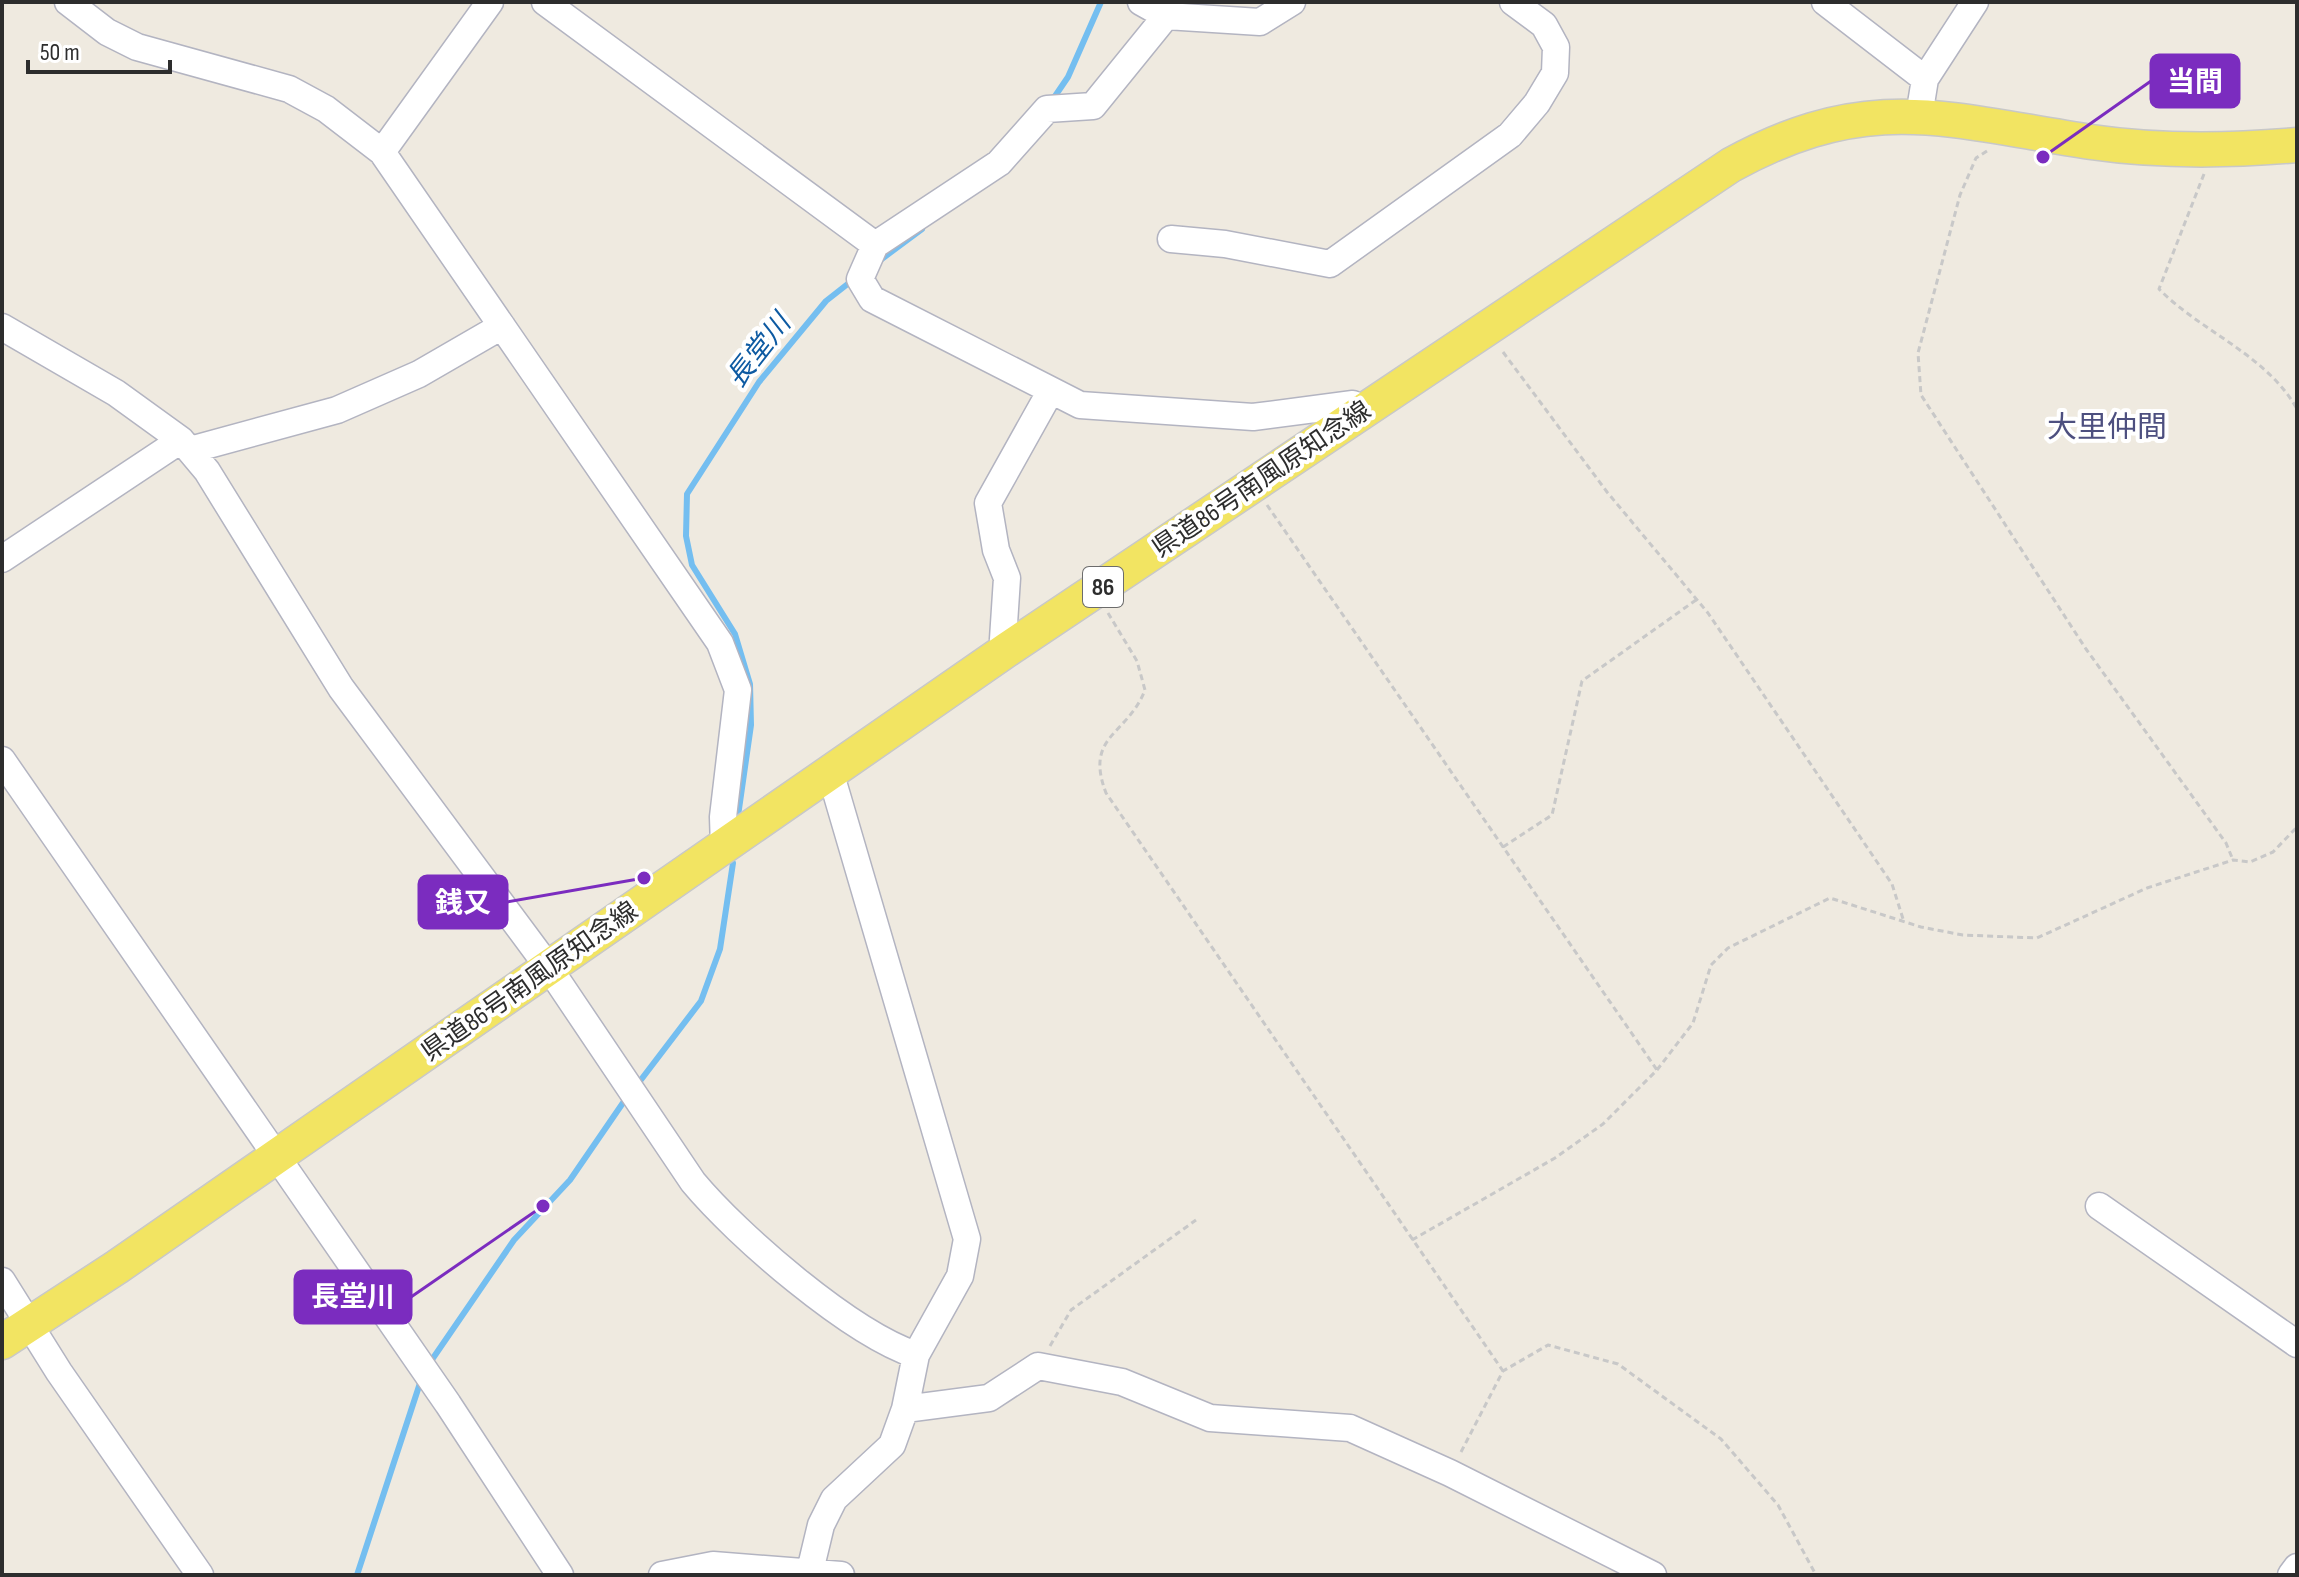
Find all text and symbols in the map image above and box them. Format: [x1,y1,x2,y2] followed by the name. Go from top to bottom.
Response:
[28,24,170,74] scale bar
[40,38,80,67] text: 50 m
[2151,55,2239,107] callout: 当間
[2167,66,2223,99] text: 当間
[720,305,800,394] water label: 長堂川
[1147,395,1377,565] street label: 県道86号南風原知念線
[2047,410,2167,446] district label: 大里仲間
[1083,567,1123,607] road number: 86
[419,876,507,928] callout: 銭又
[435,887,491,920] text: 銭又
[416,896,644,1068] street label: 県道86号南風原知念線
[295,1271,411,1323] callout: 長堂川
[311,1281,395,1314] text: 長堂川

